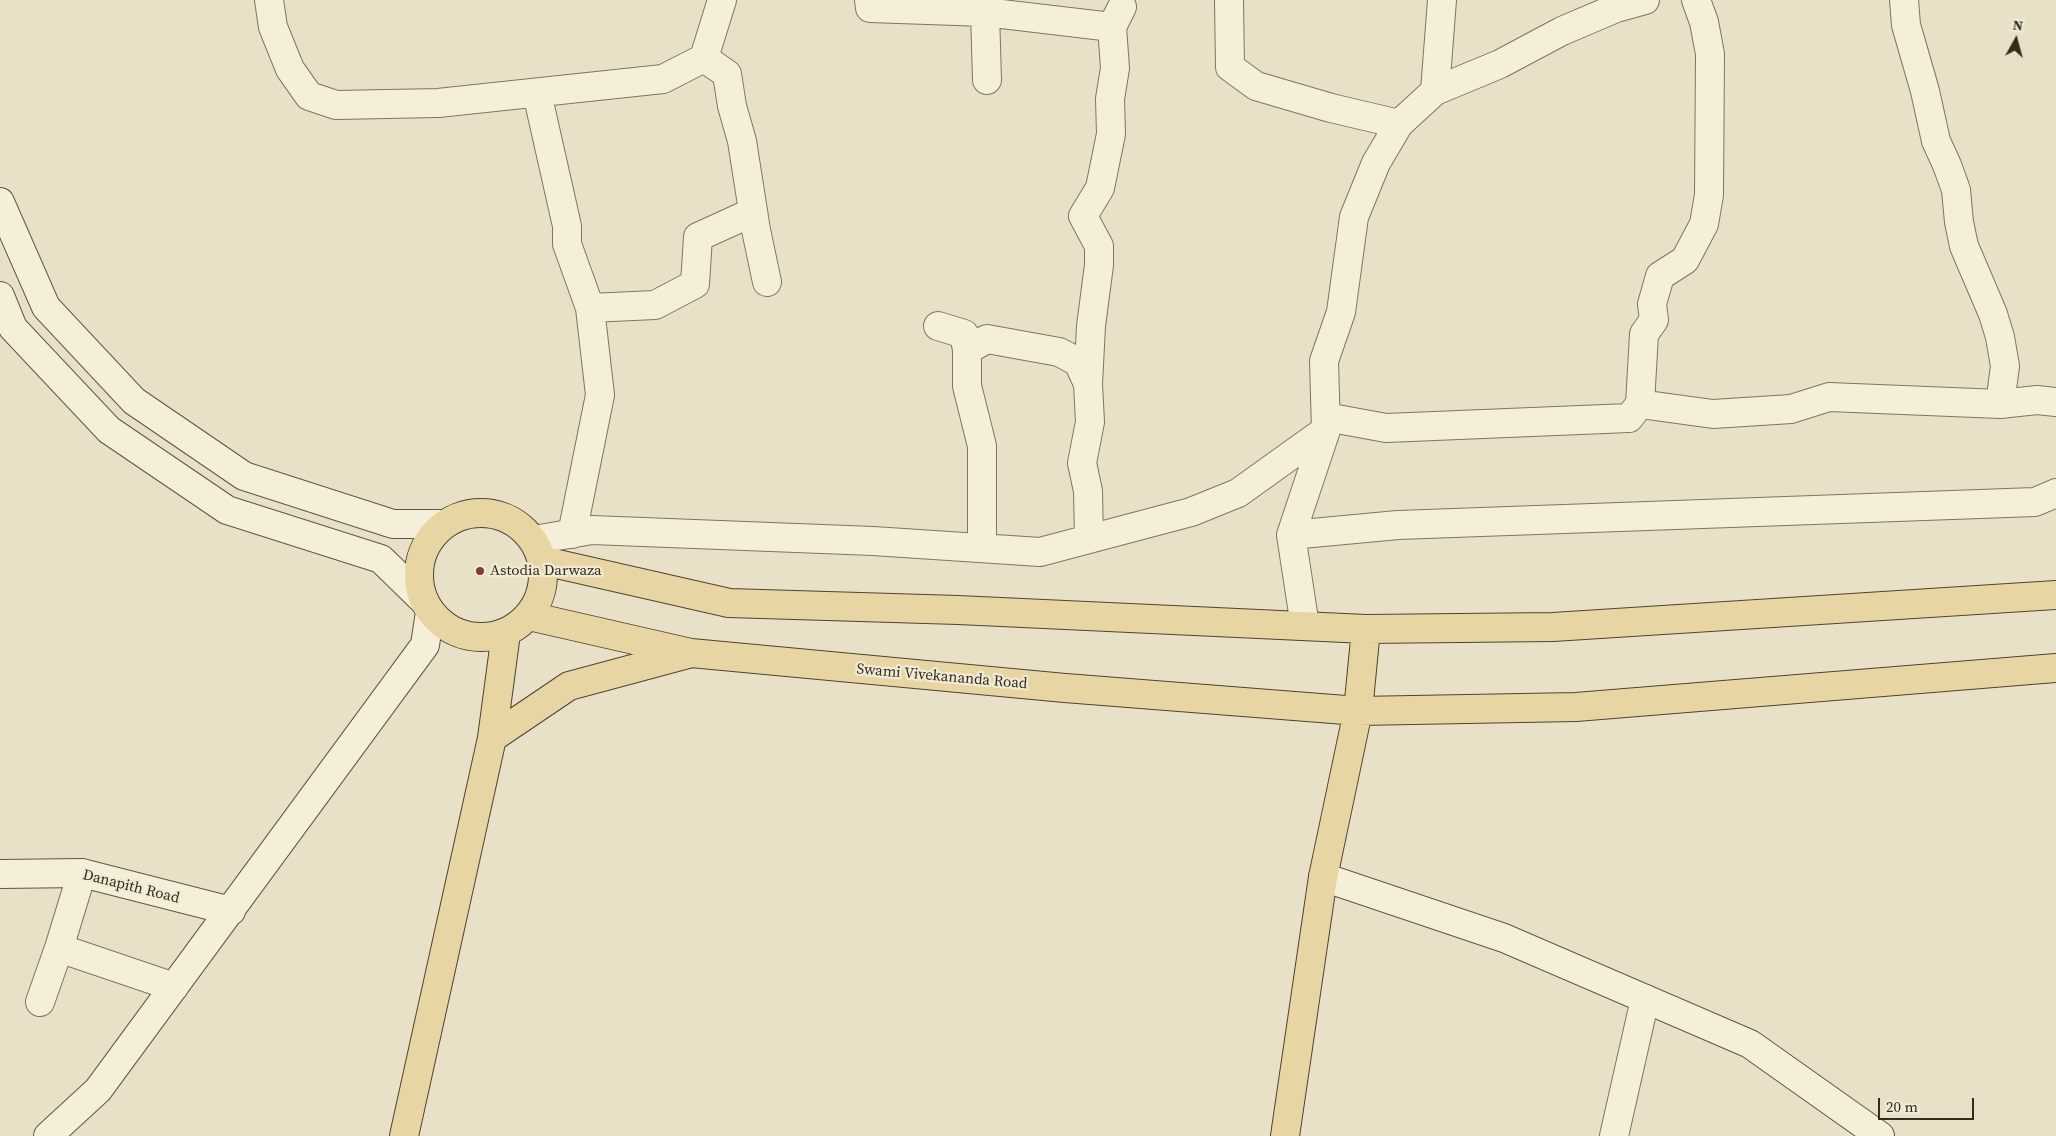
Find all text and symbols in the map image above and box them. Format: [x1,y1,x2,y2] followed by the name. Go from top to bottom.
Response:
[1991,15,2041,65] north arrow
[2012,15,2024,36] text: N
[490,562,602,580] place label: Astodia Darwaza
[474,565,486,577] marker: Astodia Darwaza
[856,661,1028,693] street label: Swami Vivekananda Road
[81,866,181,908] street label: Danapith Road
[1881,1088,1977,1120] scale bar
[1886,1096,1918,1117] text: 20 m

